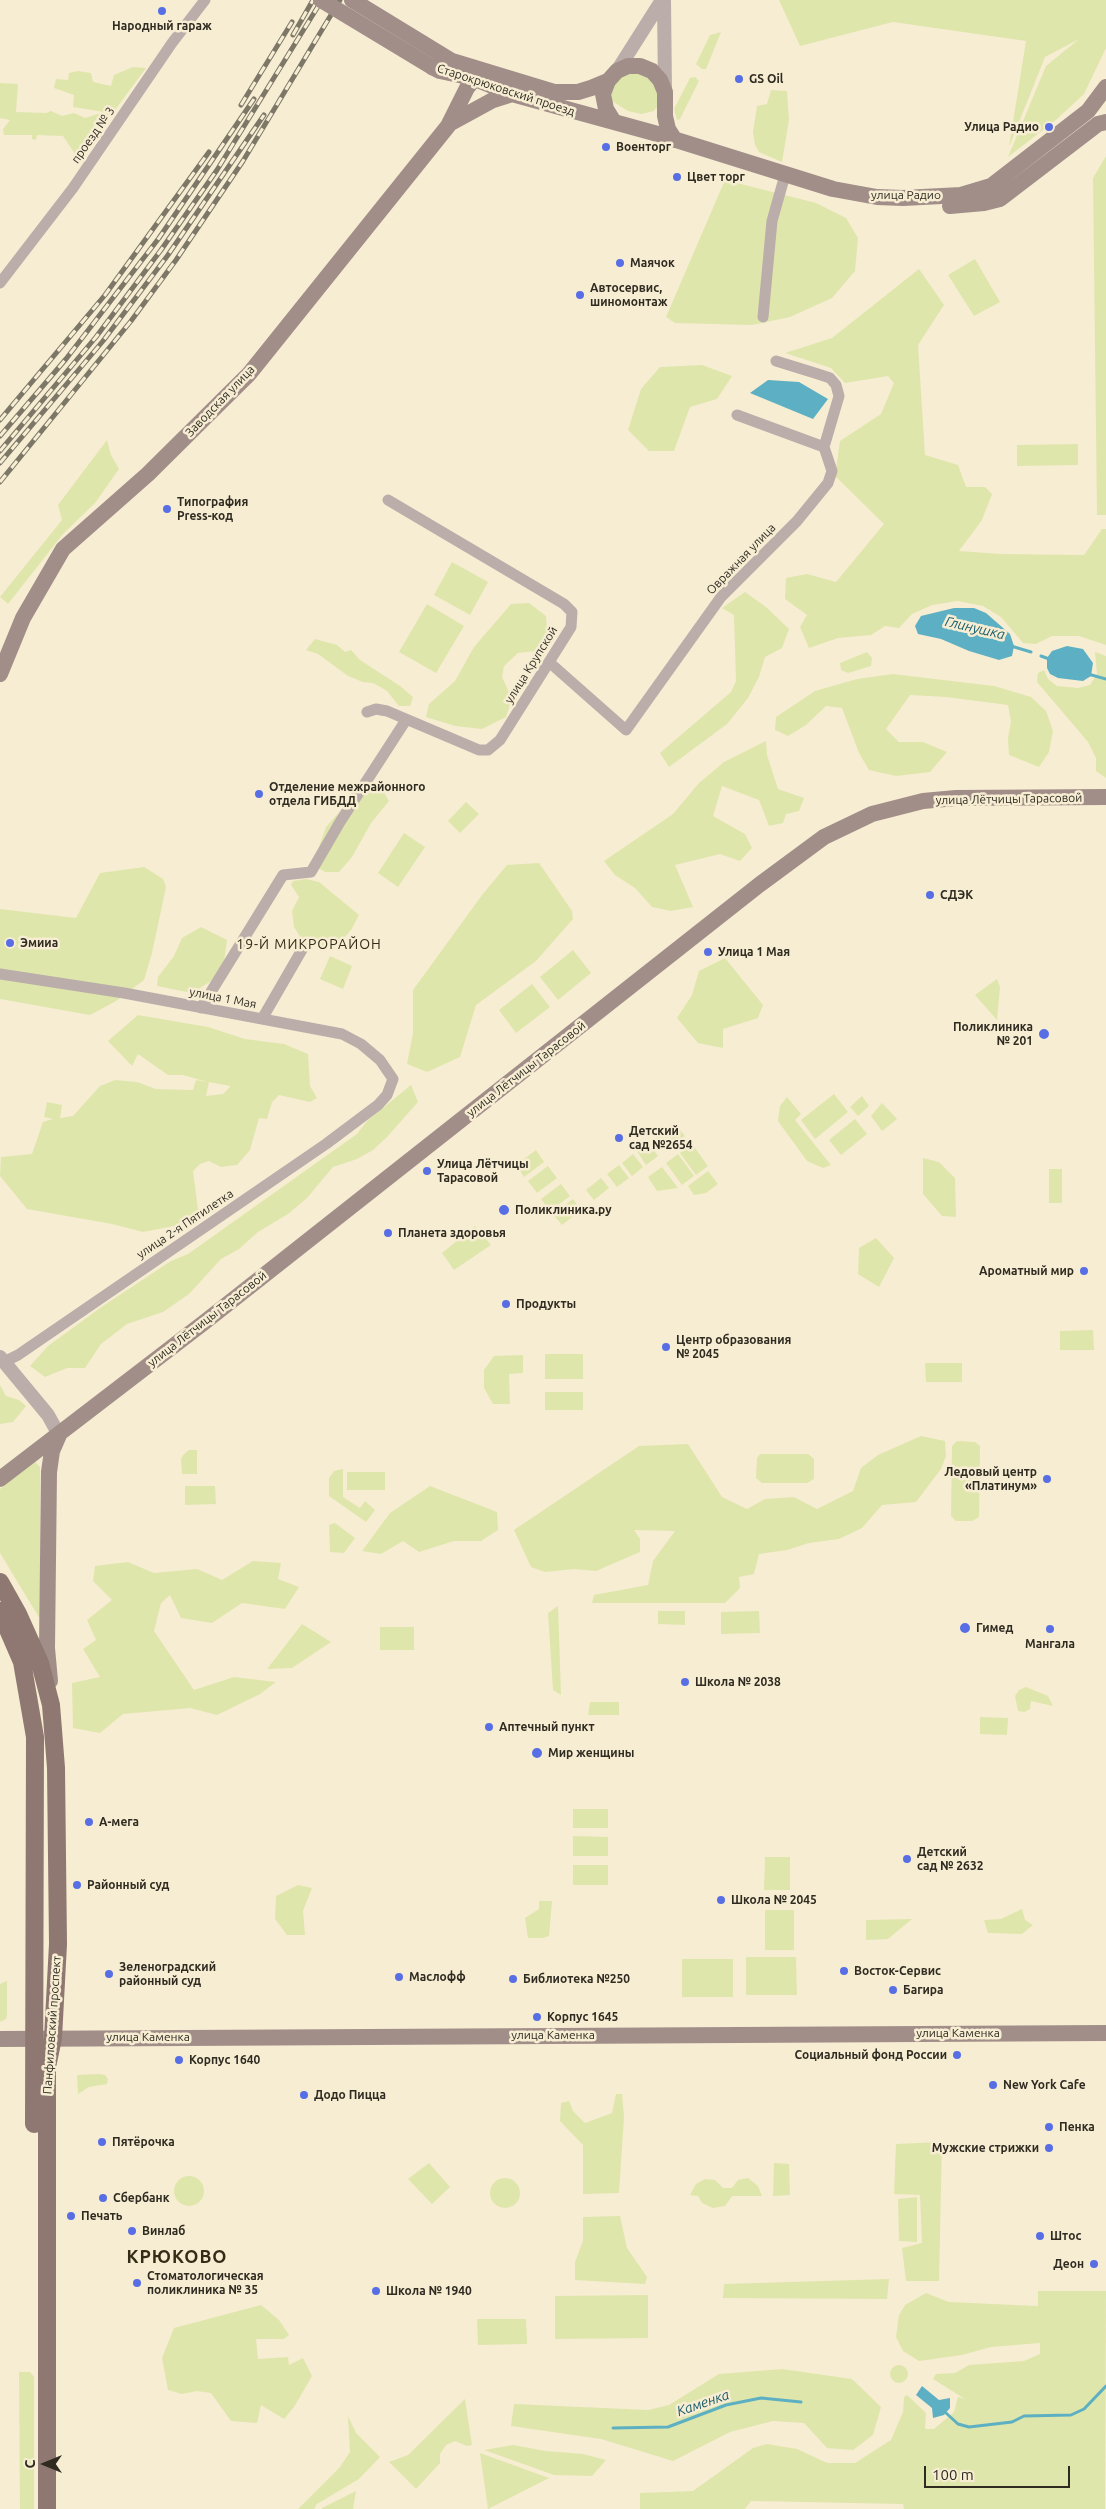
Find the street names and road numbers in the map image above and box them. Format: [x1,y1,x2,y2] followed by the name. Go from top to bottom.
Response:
[435,61,577,119] street label: Старокрюковский проезд
[68,104,118,166] street label: проезд № 3
[871,188,941,202] street label: улица Радио
[182,362,258,440] street label: Заводская улица
[703,520,779,598] street label: Овражная улица
[502,624,560,706] street label: улица Крупской
[936,791,1082,807] street label: улица Лётчицы Тарасовой
[188,984,258,1012] street label: улица 1 Мая
[464,1018,588,1120] street label: улица Лётчицы Тарасовой
[134,1186,236,1262] street label: улица 2-я Пятилетка
[145,1268,269,1370] street label: улица Лётчицы Тарасовой
[40,1955,64,2095] street label: Панфиловский проспект
[916,2026,1000,2040] street label: улица Каменка
[511,2028,595,2042] street label: улица Каменка
[106,2030,190,2044] street label: улица Каменка

